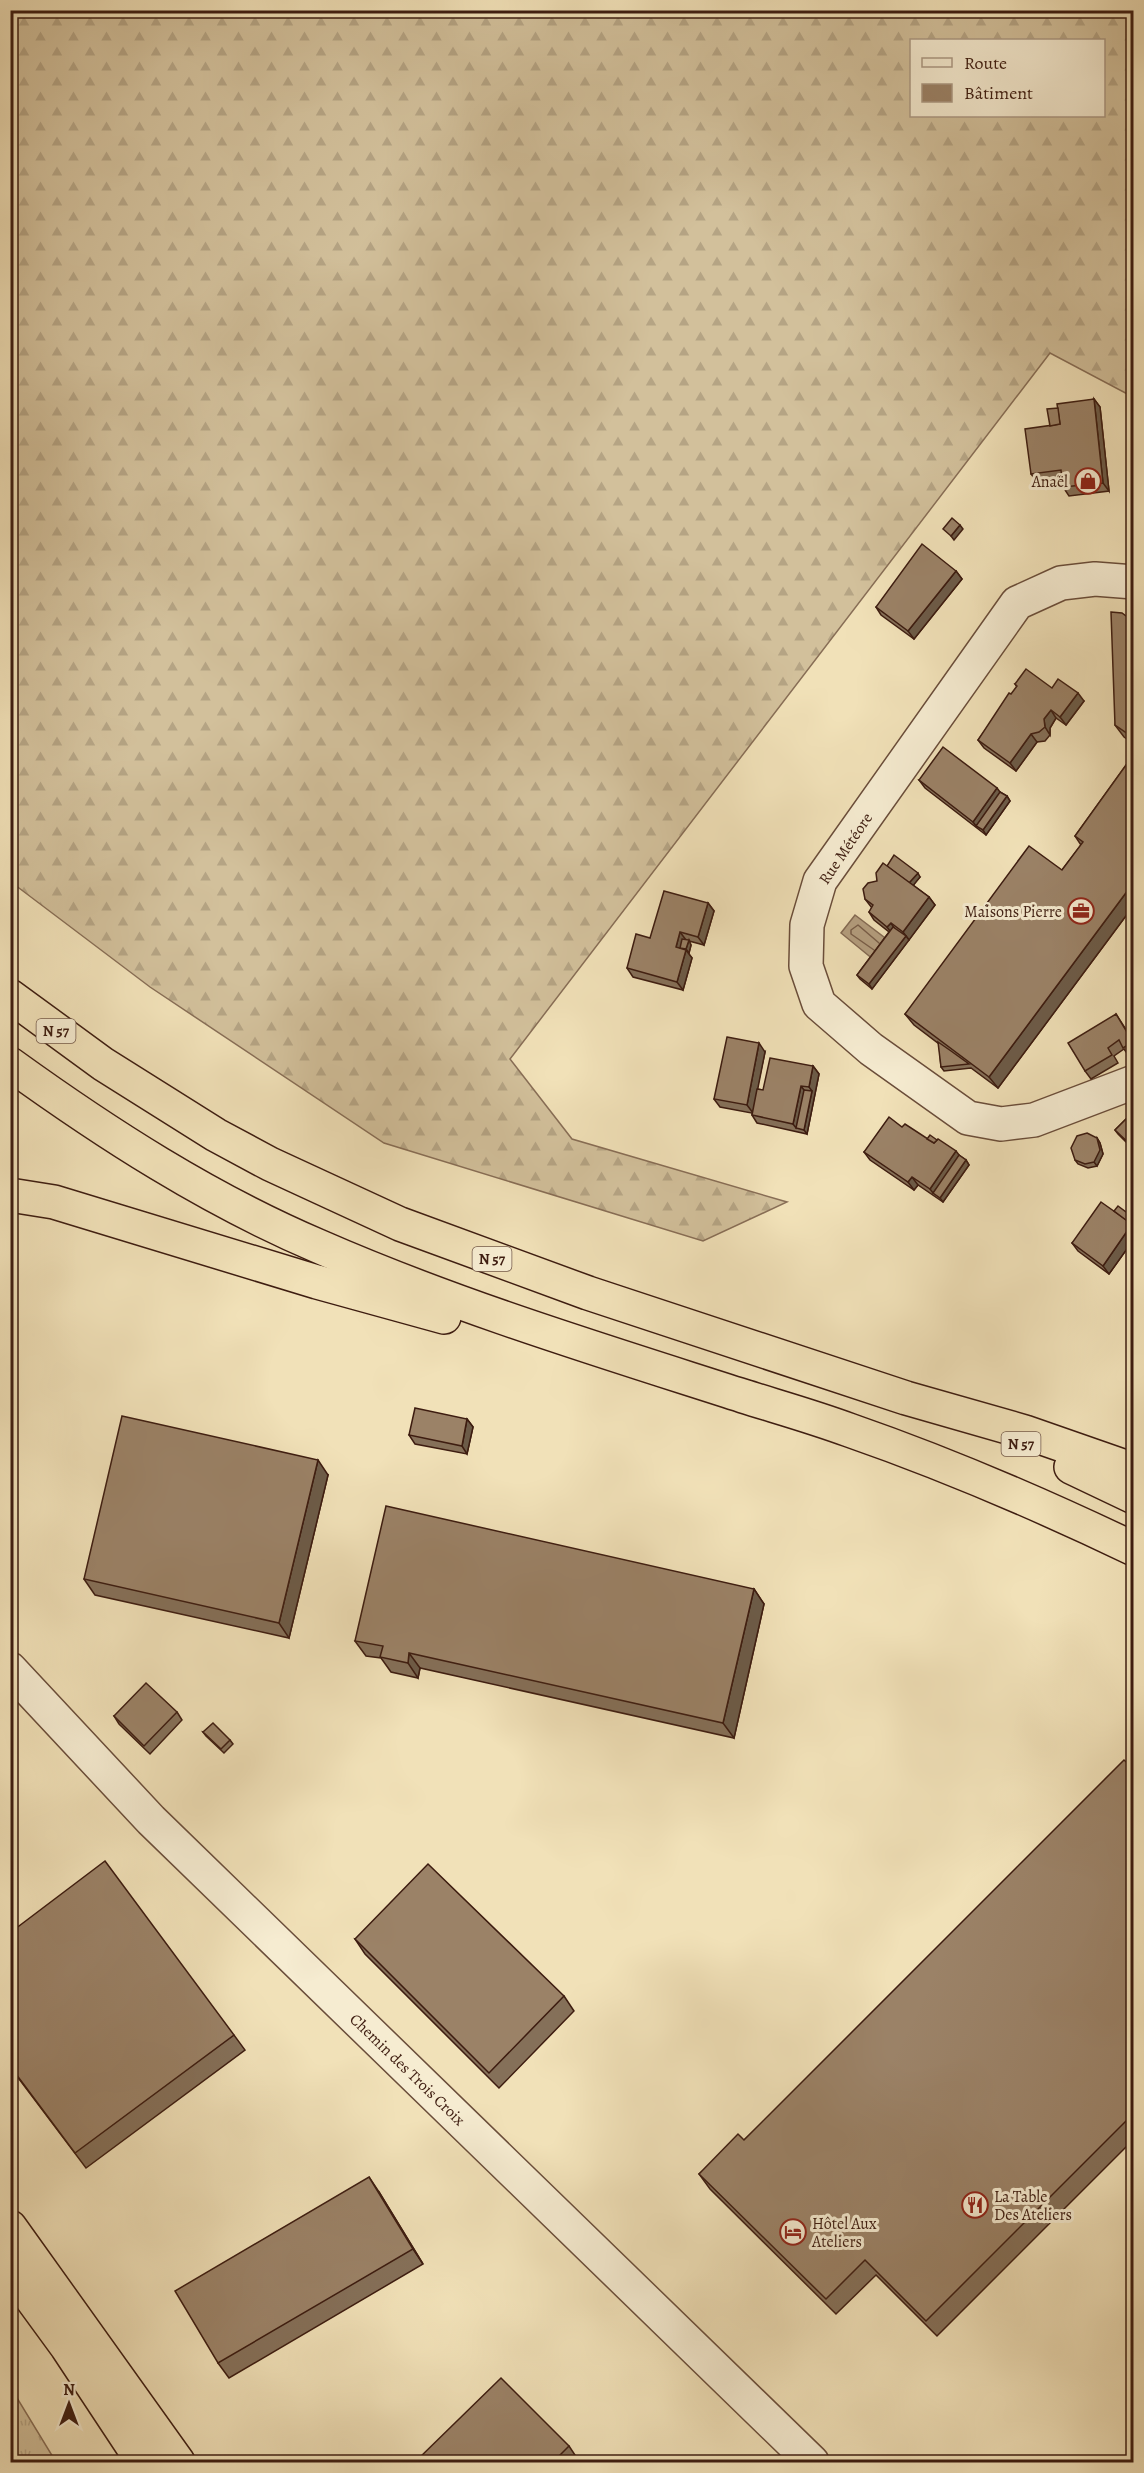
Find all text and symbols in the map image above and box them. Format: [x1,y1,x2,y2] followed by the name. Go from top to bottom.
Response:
[910,39,1105,117] legend
[964,51,1007,75] text: Route
[964,81,1033,105] text: Bâtiment
[1073,466,1103,496] shop icon: Anaël
[1031,471,1068,493] place label: Anaël
[814,808,878,889] street label: Rue Météore
[1066,896,1096,926] office icon: Maisons Pierre
[964,901,1062,923] place label: Maisons Pierre
[36,1019,76,1043] road number: N 57
[472,1247,512,1271] road number: N 57
[1002,1432,1040,1456] road number: N 57
[345,2009,470,2131] street label: Chemin des Trois Croix
[994,2186,1072,2226] place label: La Table Des Ateliers
[960,2190,990,2220] restaurant icon: La Table Des Ateliers
[811,2213,877,2253] place label: Hôtel Aux Ateliers
[778,2217,808,2247] hotel icon: Hôtel Aux Ateliers
[39,2374,99,2434] north arrow
[63,2379,75,2401] text: N

